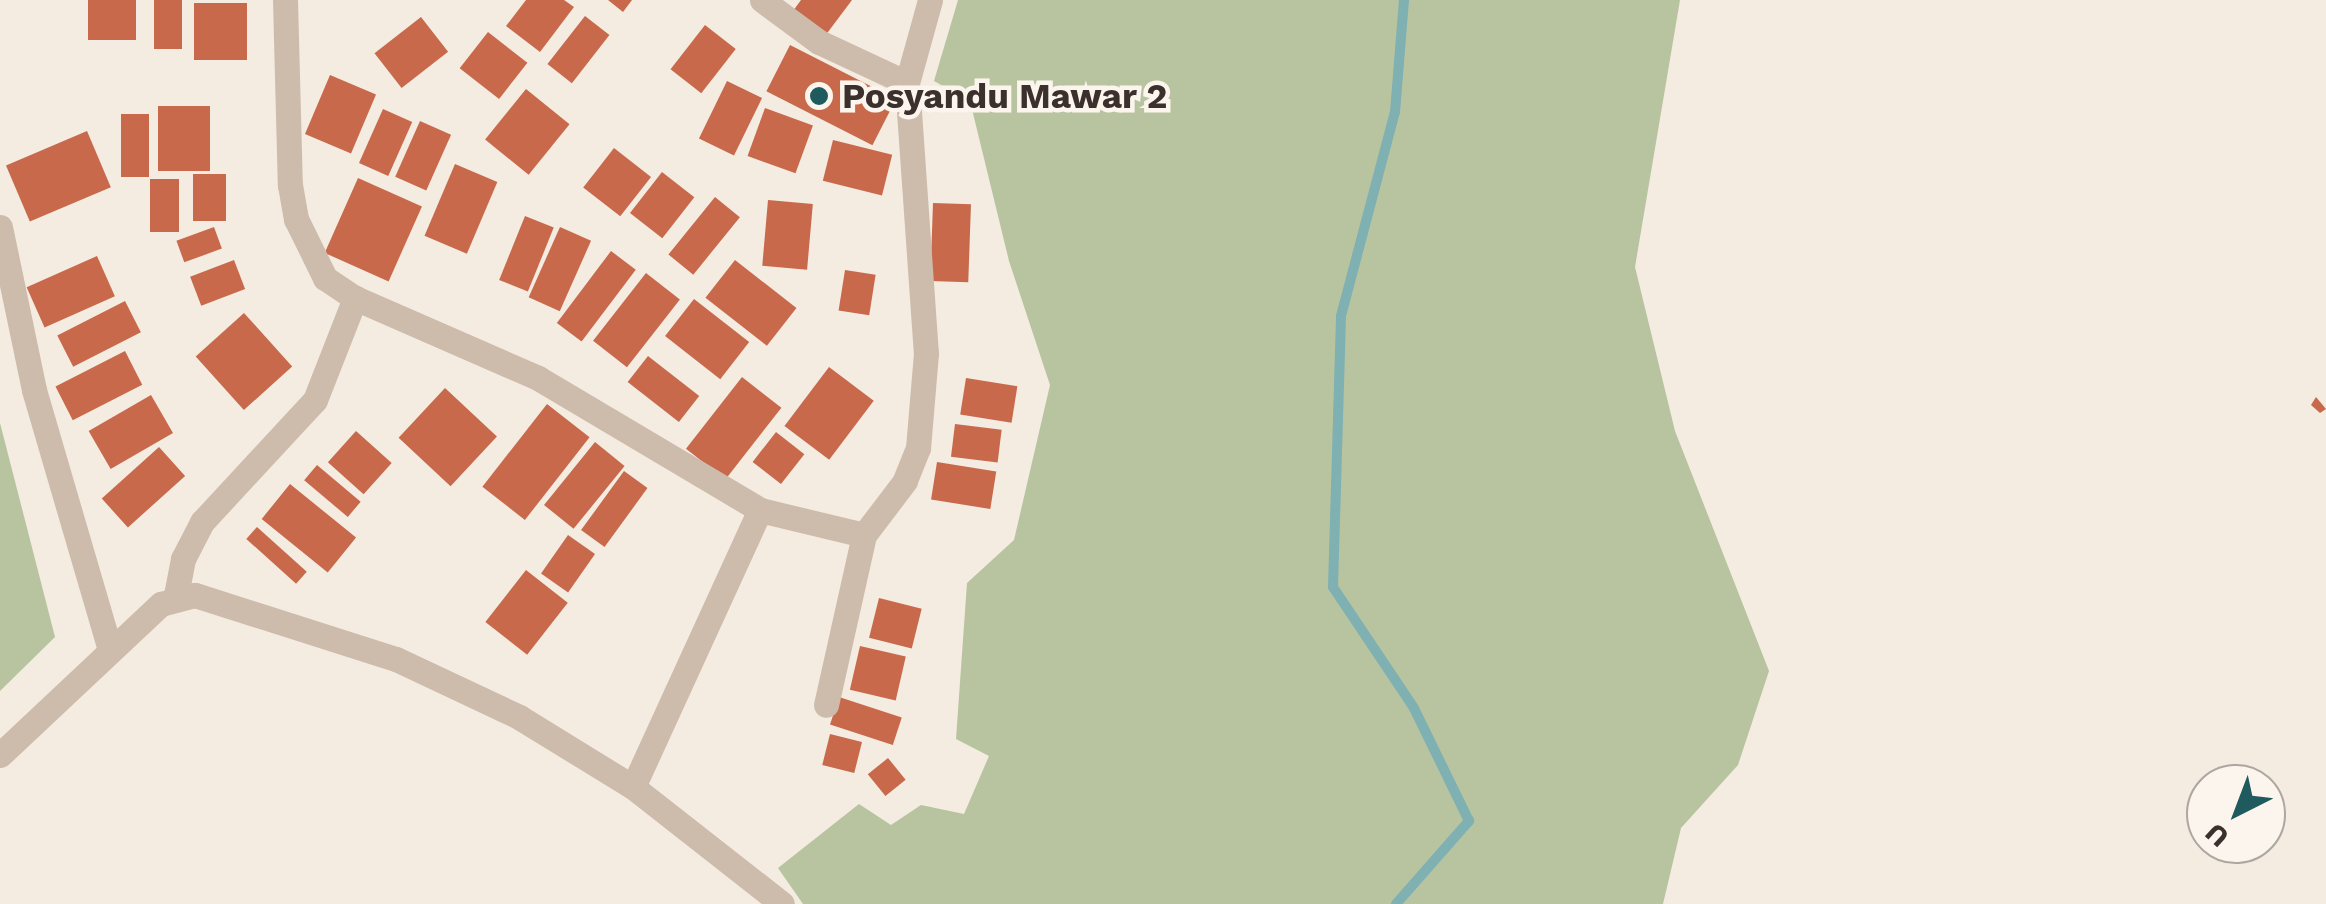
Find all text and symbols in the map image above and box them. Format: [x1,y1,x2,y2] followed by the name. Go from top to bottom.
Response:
[842,75,1168,117] place label: Posyandu Mawar 2
[806,83,832,109] marker: Posyandu Mawar 2
[2186,764,2286,864] north arrow
[2199,816,2235,854] text: U

